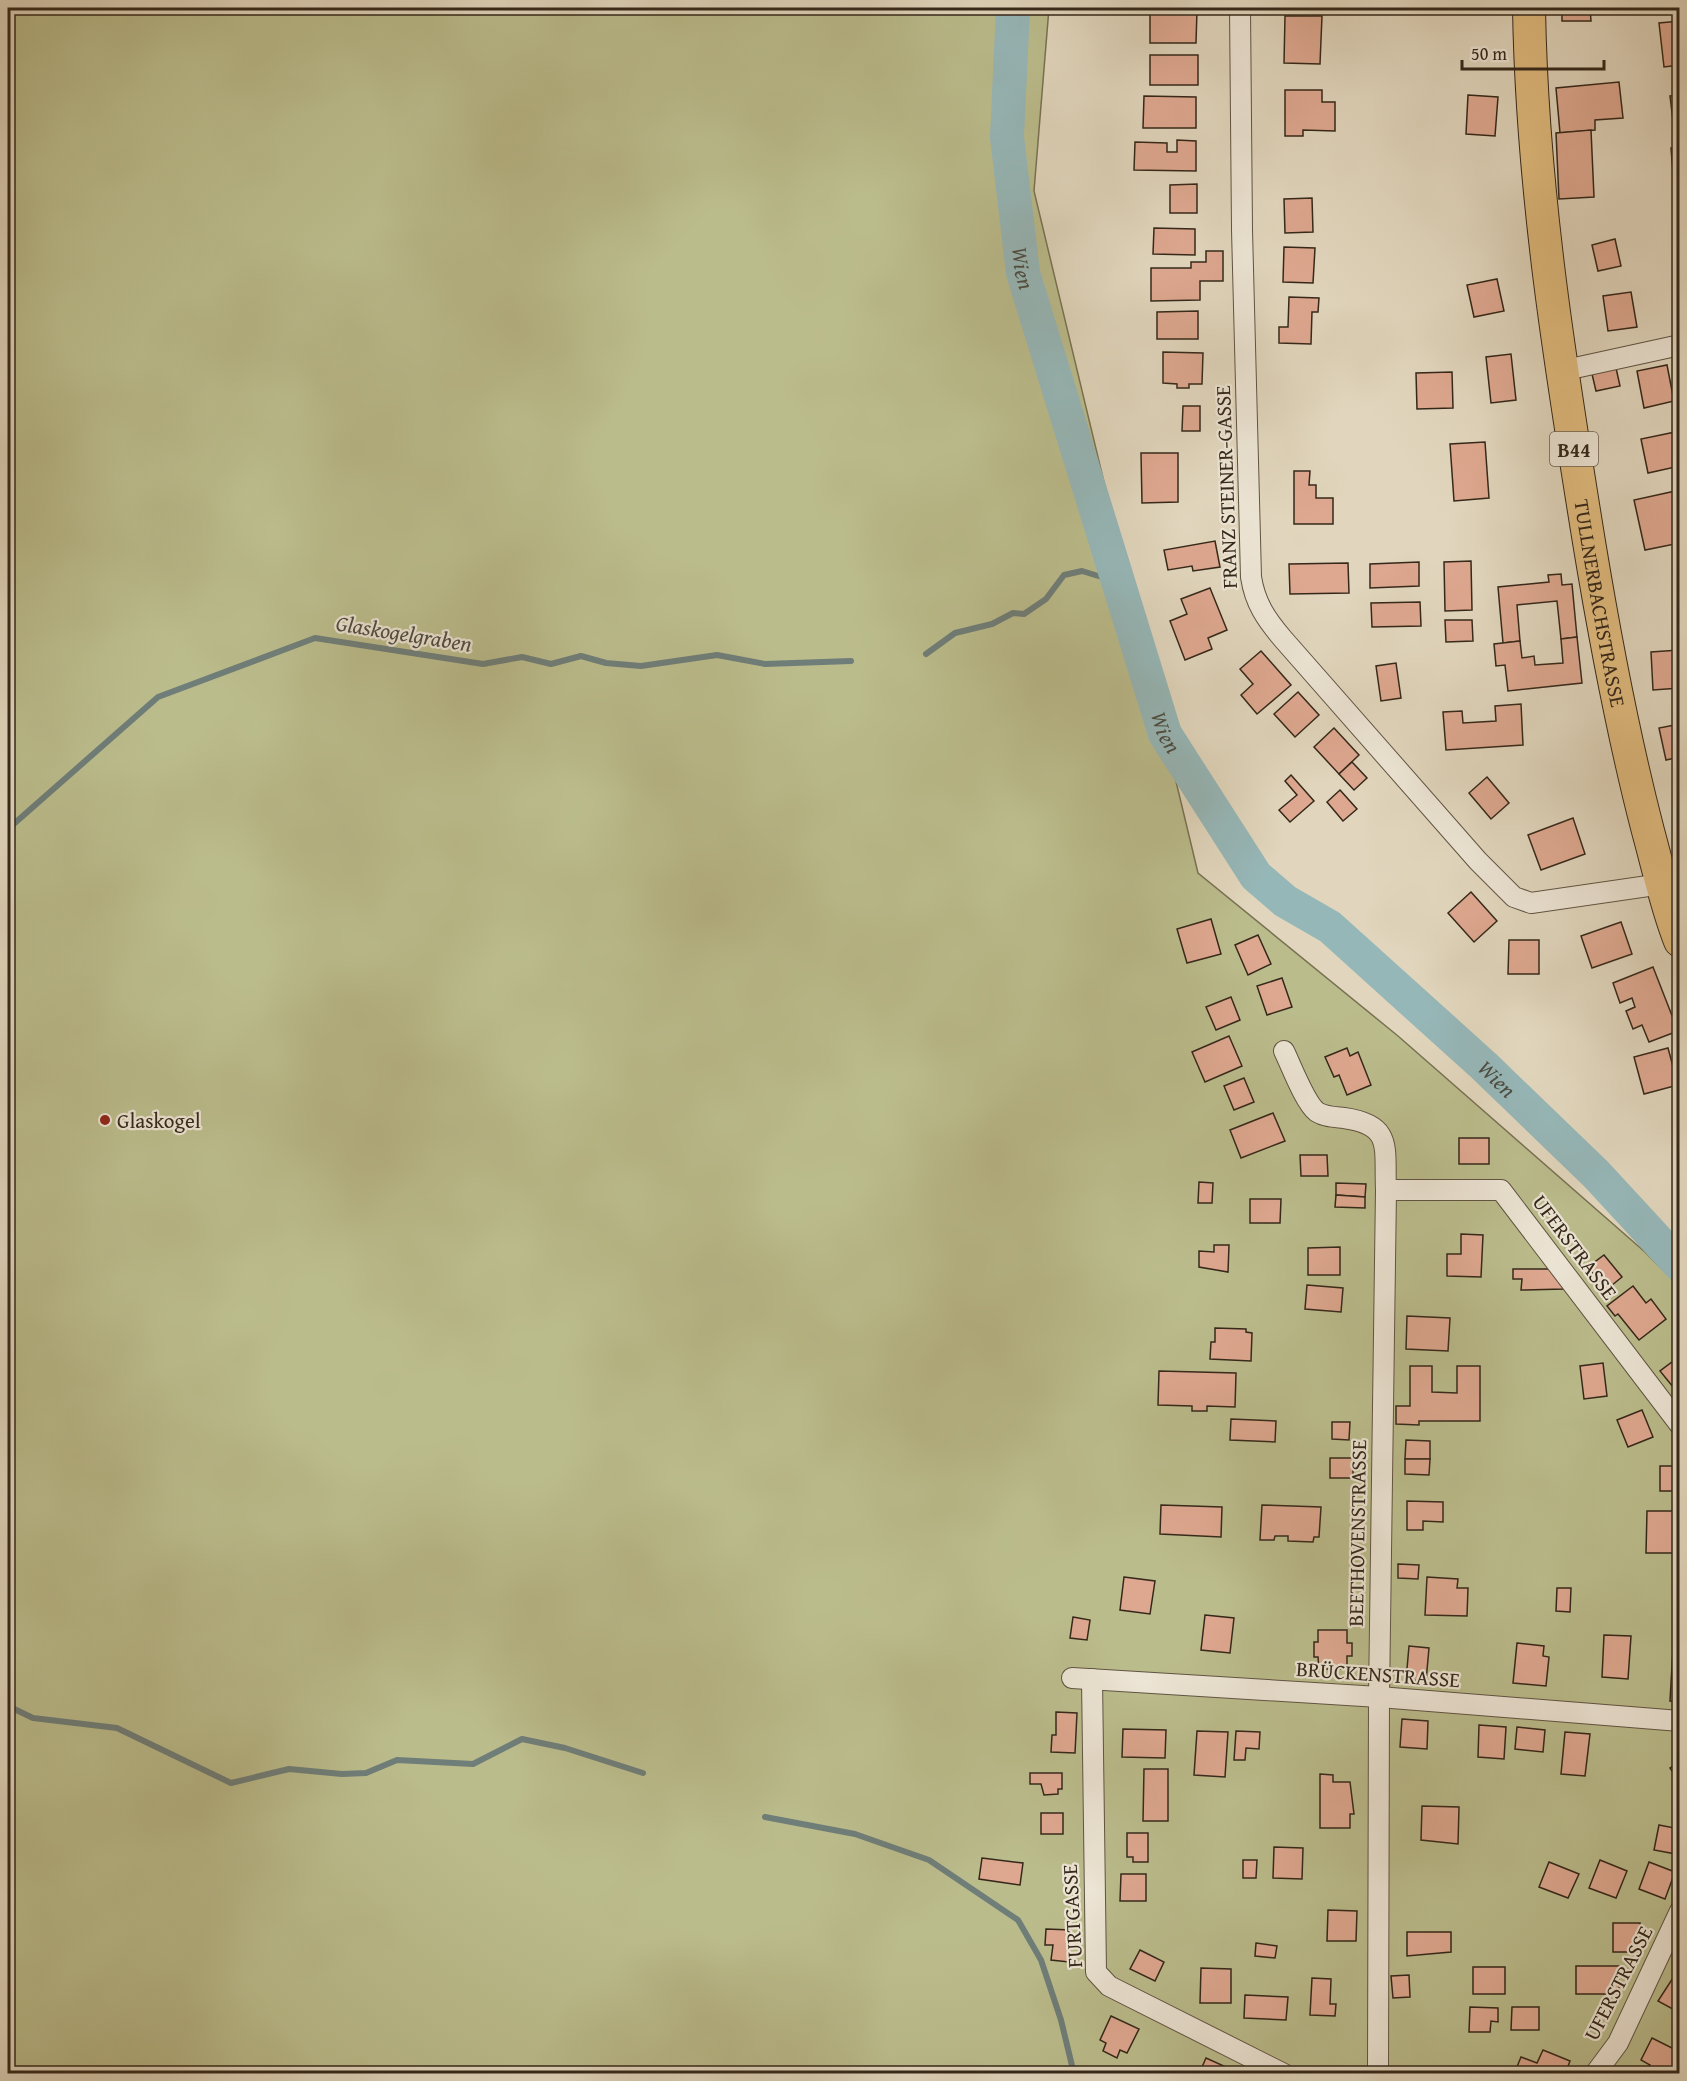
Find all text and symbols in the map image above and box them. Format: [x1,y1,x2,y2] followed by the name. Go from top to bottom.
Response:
[1462,33,1604,71] scale bar
[1471,40,1507,67] text: 50 m
[1004,245,1043,293] water label: Wien
[1207,384,1245,589] street label: FRANZ STEINER-GASSE
[1550,432,1598,466] road number: B44
[1567,497,1634,710] street label: TULLNERBACHSTRASSE
[334,606,474,660] water label: Glaskogelgraben
[1143,708,1189,759] water label: Wien
[1471,1052,1524,1105] water label: Wien
[117,1105,201,1136] place label: Glaskogel
[98,1113,112,1127] marker: Glaskogel
[1525,1188,1625,1306] street label: UFERSTRASSE
[1340,1439,1374,1627] street label: BEETHOVENSTRASSE
[1295,1653,1461,1695] street label: BRÜCKENSTRASSE
[1054,1863,1090,1969] street label: FURTGASSE
[1576,1920,1660,2046] street label: UFERSTRASSE

